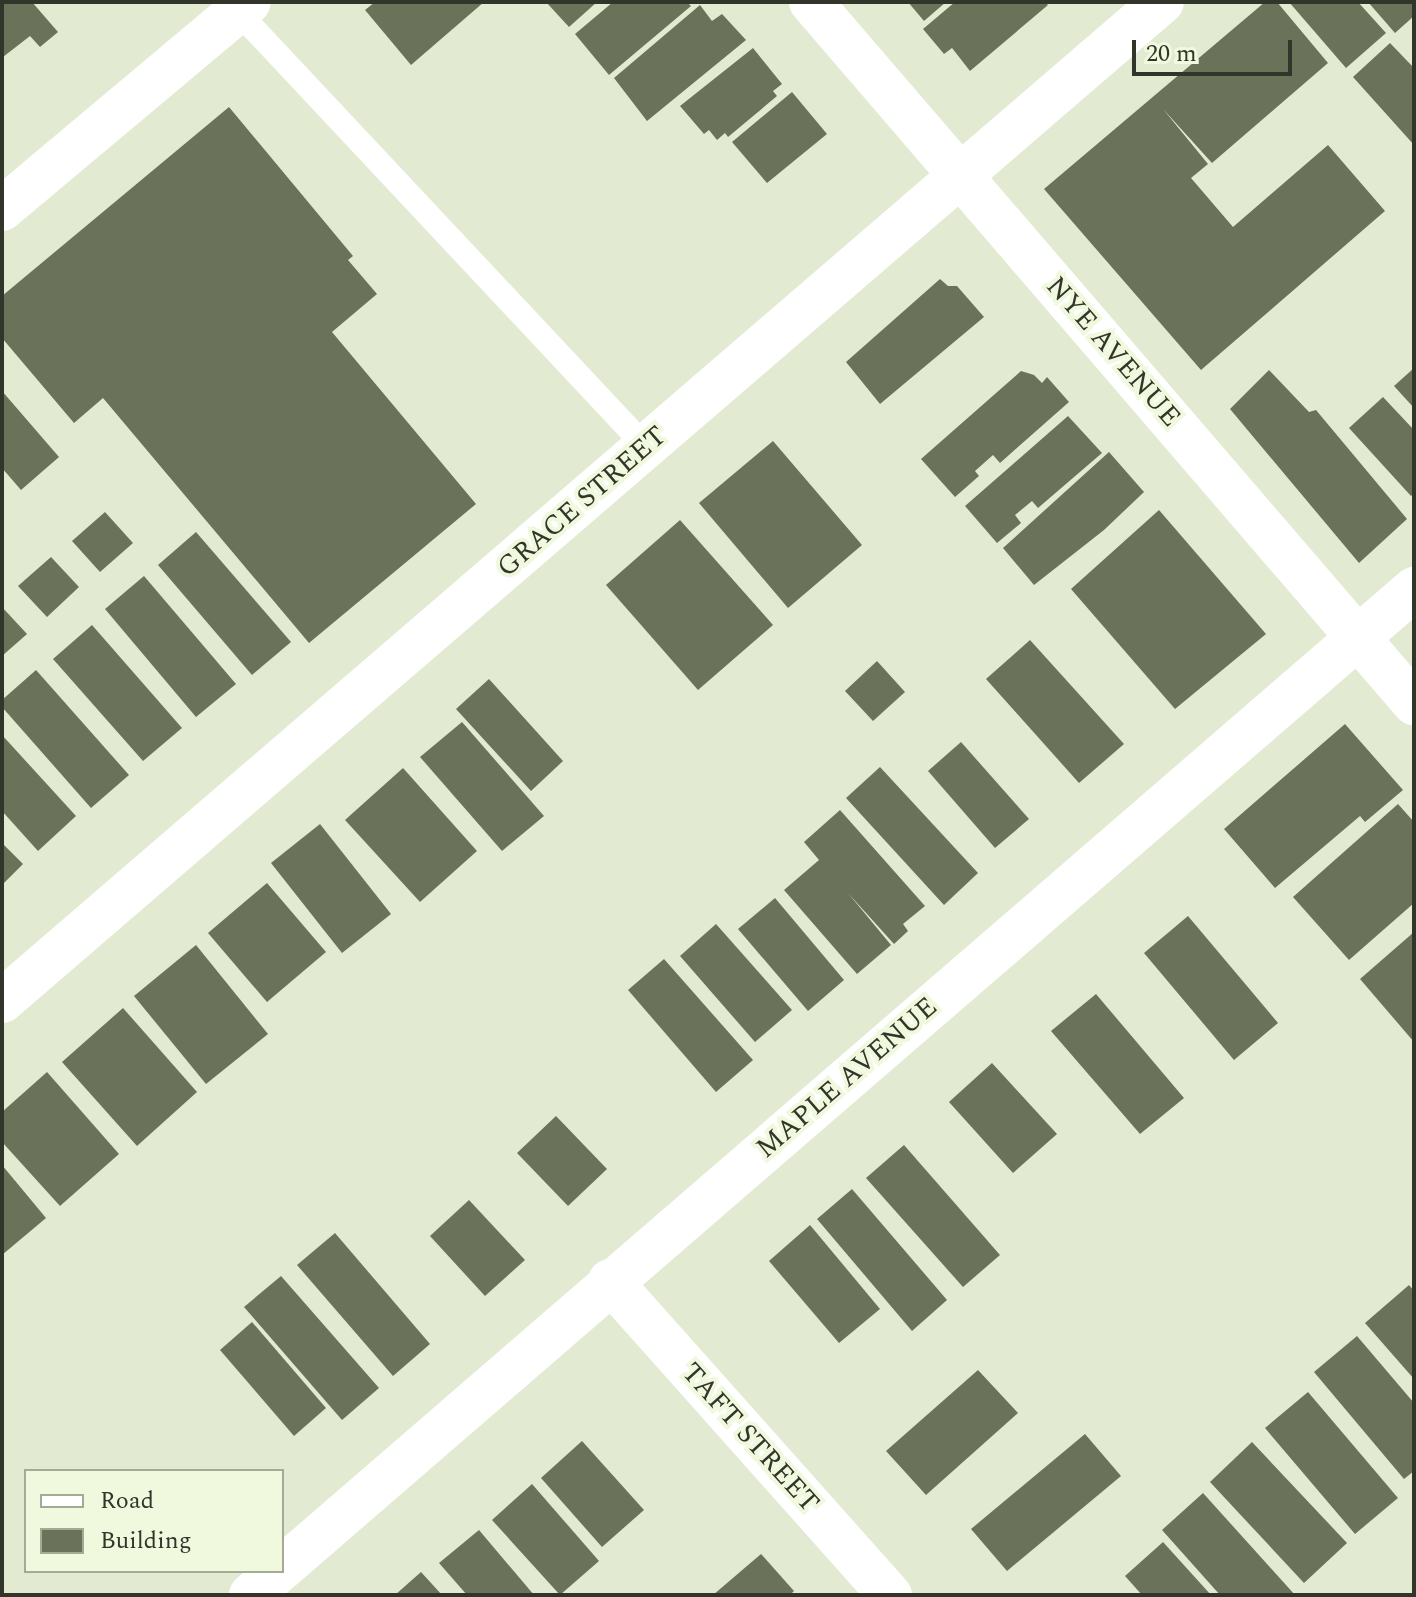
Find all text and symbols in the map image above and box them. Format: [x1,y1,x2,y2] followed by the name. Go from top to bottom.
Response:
[1136,24,1296,74] scale bar
[1146,36,1197,72] text: 20 m
[1039,270,1187,434] street label: NYE AVENUE
[490,419,674,585] street label: GRACE STREET
[750,990,944,1166] street label: MAPLE AVENUE
[674,1356,826,1520] street label: TAFT STREET
[24,1469,284,1573] legend
[100,1483,154,1519] text: Road
[100,1523,192,1559] text: Building

